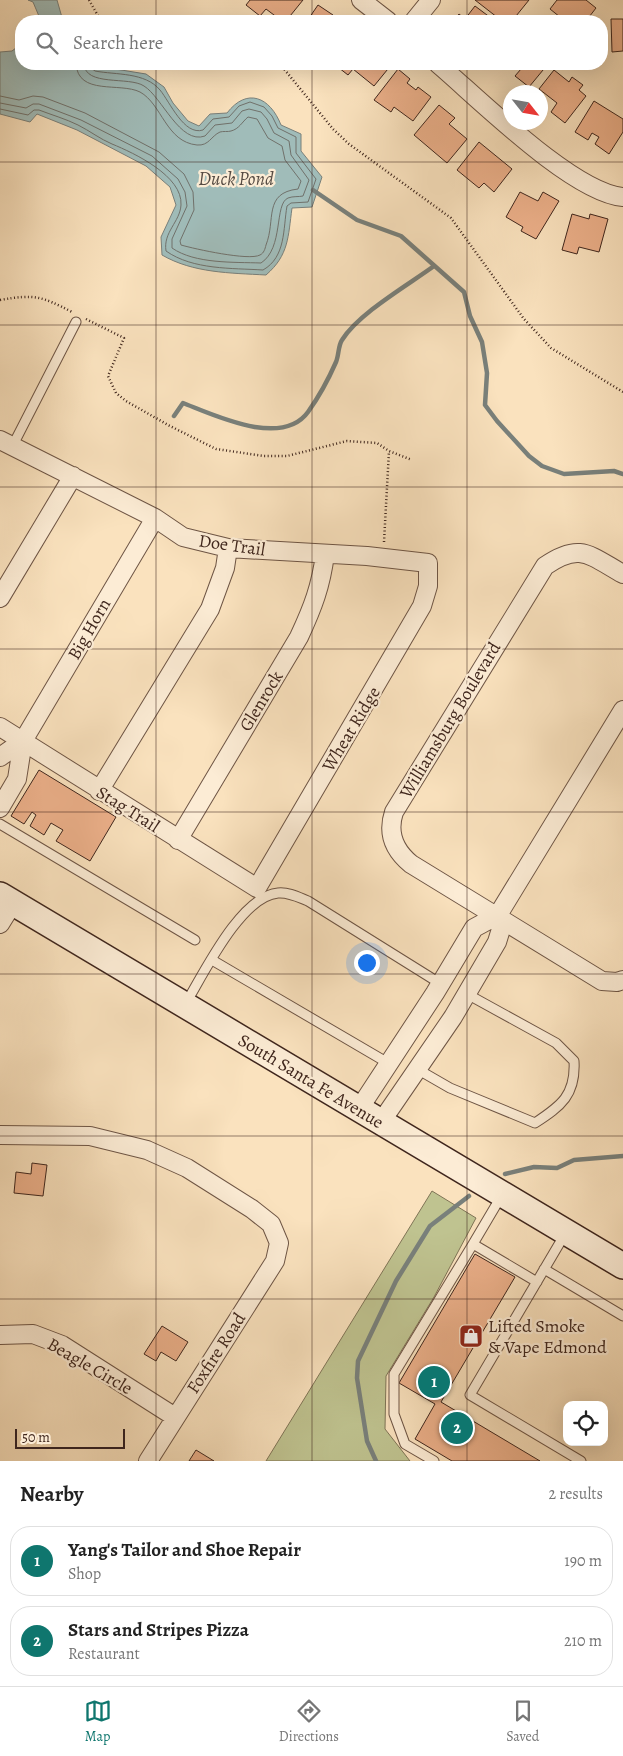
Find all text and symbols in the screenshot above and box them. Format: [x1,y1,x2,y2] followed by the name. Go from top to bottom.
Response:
[15,15,608,70] search box
[33,29,61,57] icon: search
[73,30,163,56] text: Search here
[503,85,548,130] north arrow
[198,166,274,192] water label: Duck Pond
[197,528,267,562] street label: Doe Trail
[62,594,116,664] street label: Big Horn
[393,637,506,803] street label: Williamsburg Boulevard
[234,666,288,736] street label: Glenrock
[316,682,386,777] street label: Wheat Ridge
[92,780,165,838] street label: Stag Trail
[354,950,380,976] your location
[234,1028,388,1134] street label: South Santa Fe Avenue
[181,1308,251,1398] street label: Foxfire Road
[488,1314,607,1359] place label: Lifted Smoke & Vape Edmond
[458,1323,484,1349] shop icon: Lifted Smoke & Vape Edmond
[43,1332,137,1400] street label: Beagle Circle
[418,1363,450,1401] pin: 1
[563,1401,608,1446] map controls
[563,1401,608,1446] button: locate
[441,1409,473,1447] pin: 2
[15,1426,125,1449] scale bar
[22,1428,50,1447] text: 50 m
[20,1480,83,1508] text: Nearby
[548,1483,603,1505] text: 2 results
[68,1537,301,1563] text: Yang's Tailor and Shoe Repair
[34,1550,40,1572] text: 1
[564,1550,602,1572] text: 190 m
[68,1563,101,1585] text: Shop
[68,1617,249,1643] text: Stars and Stripes Pizza
[33,1630,41,1652] text: 2
[564,1630,602,1652] text: 210 m
[68,1643,140,1665] text: Restaurant
[84,1697,112,1746] tab: Map
[279,1697,339,1746] tab: Directions
[506,1697,539,1746] tab: Saved

